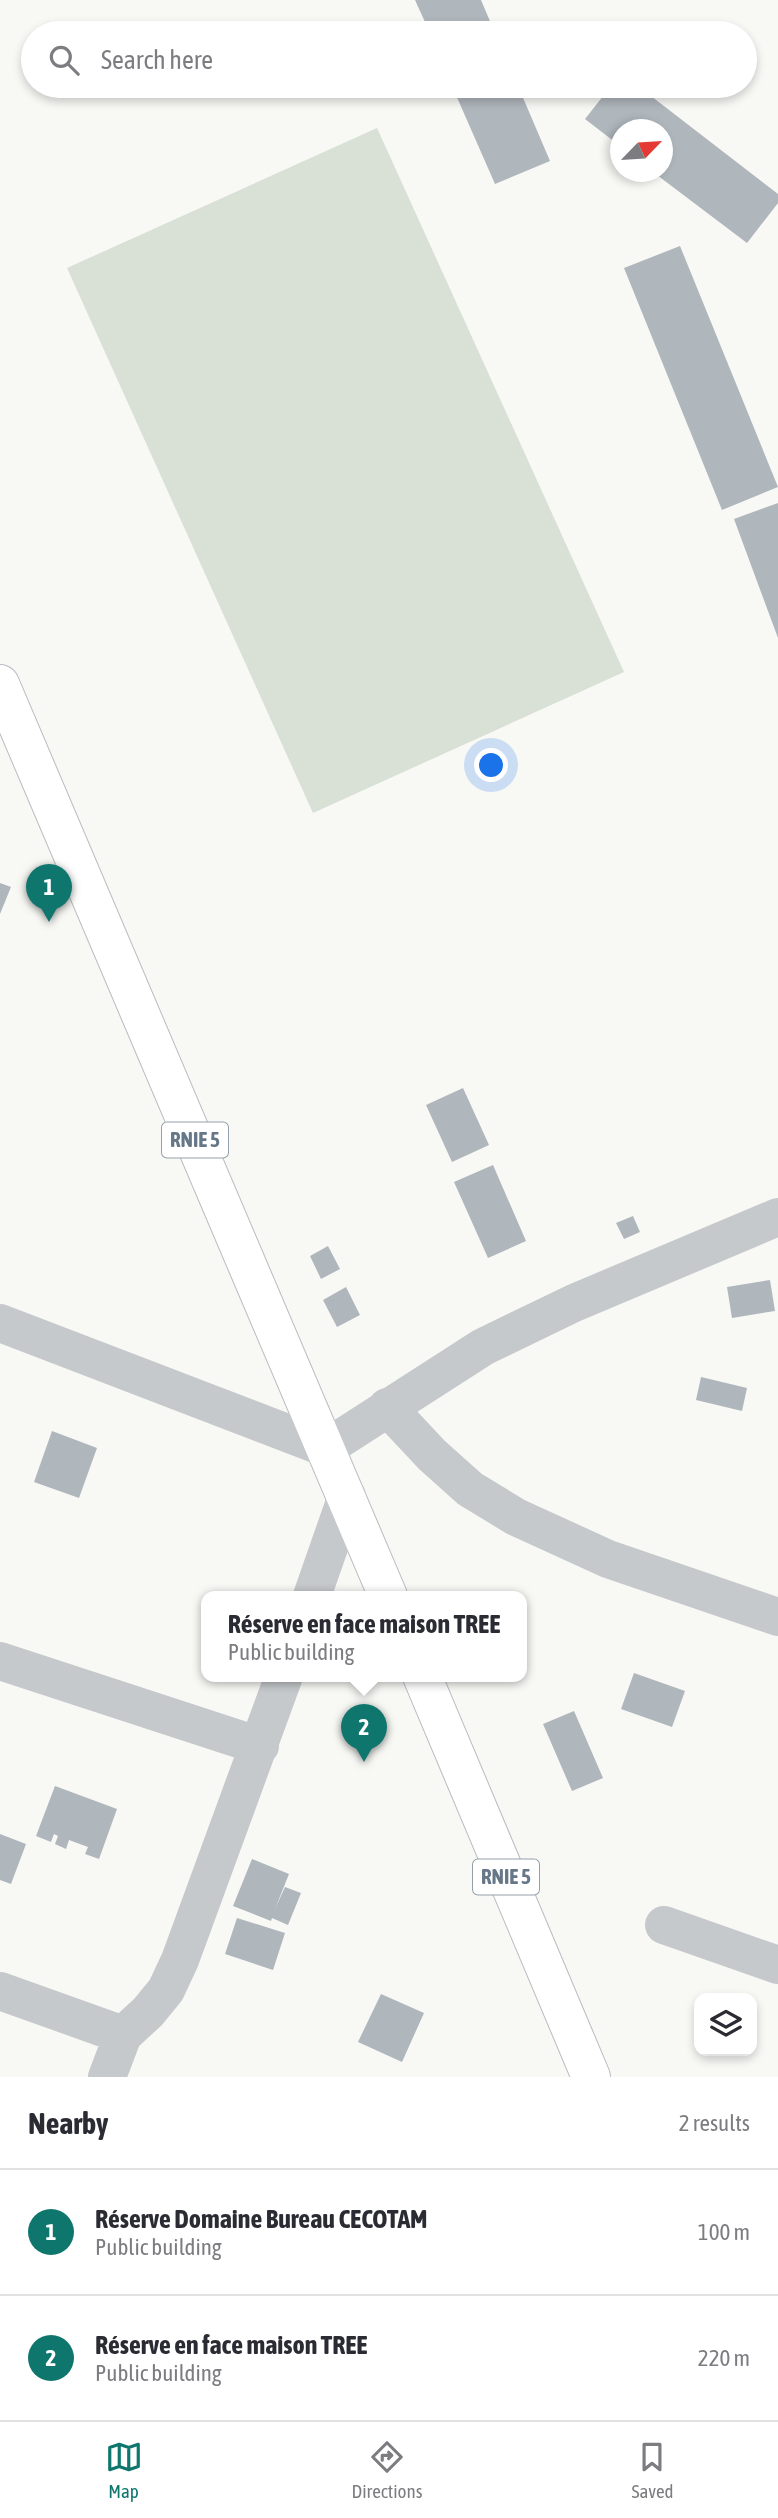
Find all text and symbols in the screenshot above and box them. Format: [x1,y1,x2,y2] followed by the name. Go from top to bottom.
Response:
[21,21,757,98] search box
[45,41,83,79] icon: search
[101,45,213,75] text: Search here
[610,119,673,182] north arrow
[474,748,508,782] your location
[26,864,72,922] pin: 1
[162,1122,228,1158] road number: RNIE 5
[201,1591,527,1682] popup
[228,1609,500,1639] text: Réserve en face maison TREE
[228,1639,355,1665] text: Public building
[341,1704,387,1762] pin: 2
[473,1860,539,1895] road number: RNIE 5
[694,1993,757,2056] map controls
[694,1993,757,2056] button: layers
[28,2106,108,2140] text: Nearby
[679,2110,750,2136] text: 2 results
[95,2204,428,2234] text: Réserve Domaine Bureau CECOTAM
[46,2219,56,2245] text: 1
[698,2219,750,2245] text: 100 m
[95,2234,222,2260] text: Public building
[95,2330,367,2360] text: Réserve en face maison TREE
[46,2345,56,2371] text: 2
[698,2345,750,2371] text: 220 m
[95,2360,222,2386] text: Public building
[105,2438,143,2502] tab: Map
[352,2438,422,2502] tab: Directions
[631,2438,673,2502] tab: Saved

